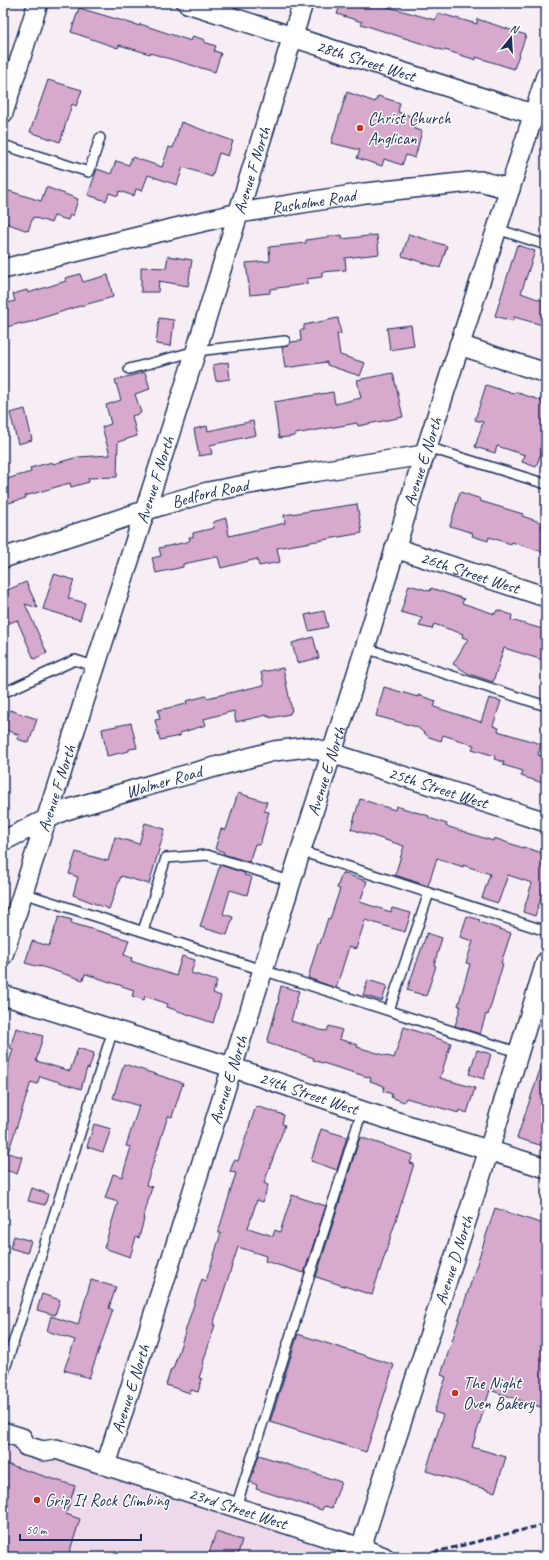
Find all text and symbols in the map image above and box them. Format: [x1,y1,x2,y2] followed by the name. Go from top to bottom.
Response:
[491,18,531,58] north arrow
[509,21,522,37] text: N
[314,35,420,87] street label: 28th Street West
[368,108,452,149] place label: Christ Church Anglican
[355,123,365,133] marker: Christ Church Anglican
[229,124,275,217] street label: Avenue F North
[270,184,360,219] street label: Rusholme Road
[399,415,447,509] street label: Avenue E North
[132,433,179,526] street label: Avenue F North
[169,474,253,513] street label: Bedford Road
[418,547,524,599] street label: 26th Street West
[303,724,350,818] street label: Avenue E North
[33,742,81,835] street label: Avenue F North
[123,761,206,803] street label: Walmer Road
[386,762,492,814] street label: 25th Street West
[205,1033,253,1127] street label: Avenue E North
[256,1067,363,1121] street label: 24th Street West
[430,1213,478,1307] street label: Avenue D North
[107,1342,155,1436] street label: Avenue E North
[463,1373,535,1414] place label: The Night Oven Bakery
[450,1388,460,1398] marker: The Night Oven Bakery
[186,1483,292,1535] street label: 23rd Street West
[45,1490,170,1511] place label: Grip It Rock Climbing
[32,1495,42,1505] marker: Grip It Rock Climbing
[20,1516,141,1542] scale bar
[26,1522,48,1538] text: 50 m

